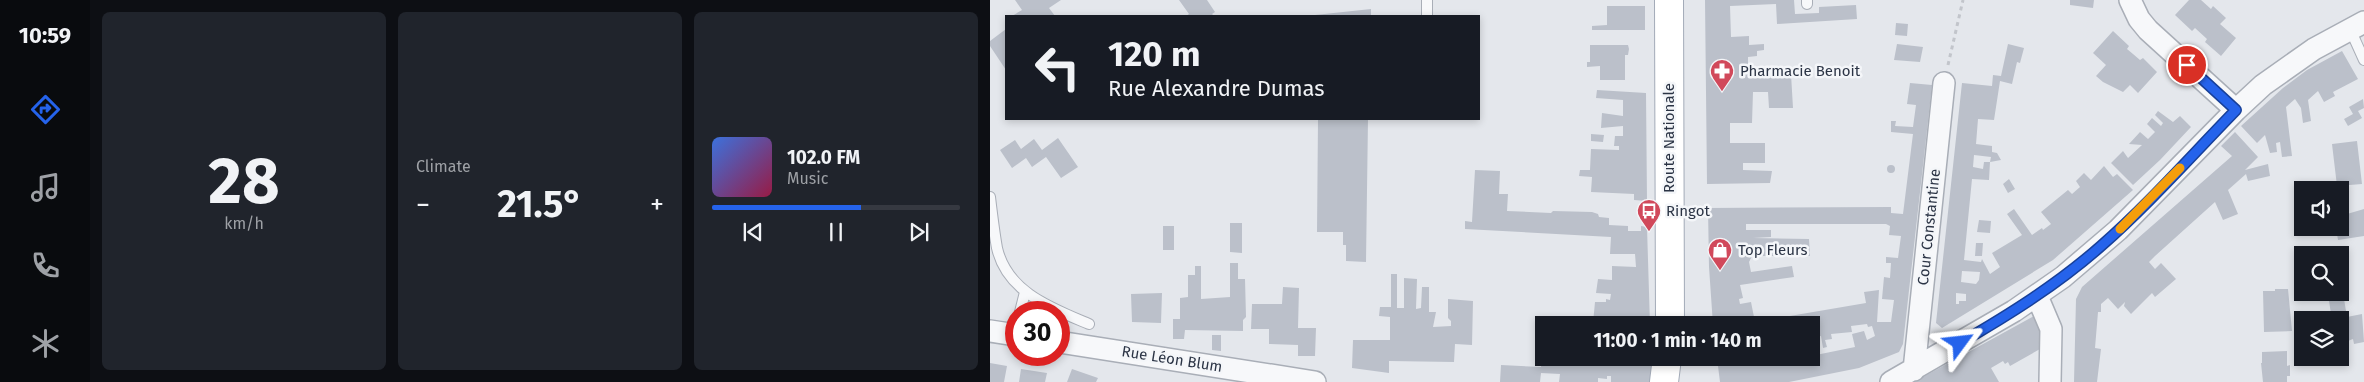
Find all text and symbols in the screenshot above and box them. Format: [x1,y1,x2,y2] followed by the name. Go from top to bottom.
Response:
[19,22,71,49] text: 10:59
[1108,33,1201,75] text: 120 m
[1025,35,1090,100] icon: left
[2166,44,2208,86] pin
[2173,51,2201,79] icon: arrive
[1709,58,1735,92] pharmacy icon: Pharmacie Benoit
[1740,62,1861,80] place label: Pharmacie Benoit
[1108,75,1325,102] text: Rue Alexandre Dumas
[1660,83,1678,193] street label: Route Nationale
[28,92,63,127] icon: directions
[208,142,280,220] text: 28
[787,146,860,169] text: 102.0 FM
[416,157,471,176] text: Climate
[1914,168,1944,286] street label: Cour Constantine
[787,169,828,188] text: Music
[28,170,63,205] icon: music
[497,181,583,227] text: 21.5°
[2294,181,2349,366] map controls
[2294,181,2349,236] button: sound
[416,188,430,221] text: −
[650,188,664,221] text: +
[1636,198,1662,232] bus stop icon: Ringot
[1666,202,1710,220] place label: Ringot
[224,214,264,233] text: km/h
[739,218,767,246] icon: previous
[822,218,850,246] icon: pause
[905,218,933,246] icon: next
[1707,237,1733,271] shop icon: Top Fleurs
[1738,241,1808,259] place label: Top Fleurs
[2294,246,2349,301] button: search
[28,248,63,283] icon: phone
[1005,301,1070,366] speed limit sign: 30
[2294,311,2349,366] button: layers
[1933,316,1985,368] position arrow
[28,326,63,361] icon: climate
[1593,329,1762,352] text: 11:00 · 1 min · 140 m
[1120,342,1224,376] street label: Rue Léon Blum

